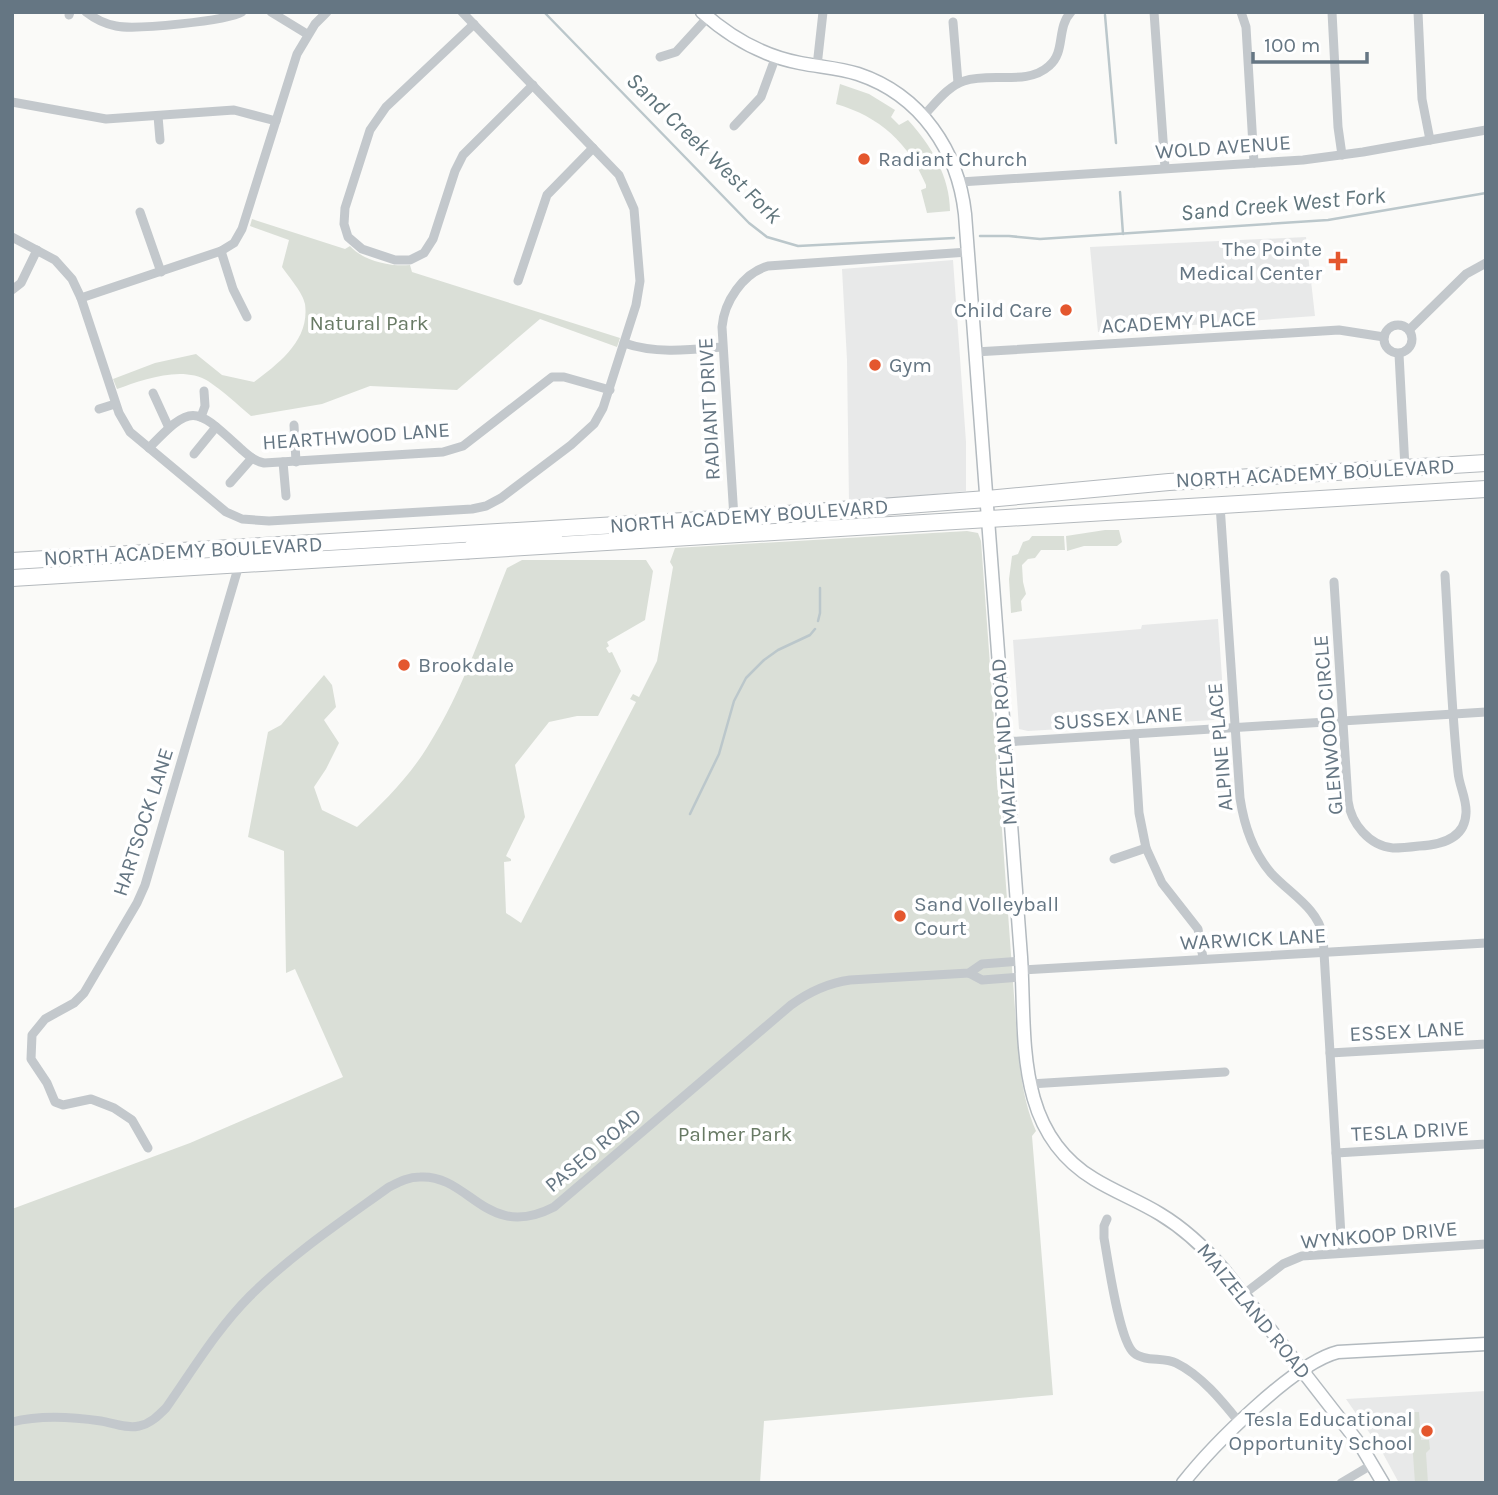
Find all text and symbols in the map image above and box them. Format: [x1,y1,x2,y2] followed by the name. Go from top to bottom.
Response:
[1253,21,1367,65] scale bar
[1264,33,1321,57] text: 100 m
[621,67,788,229] water label: Sand Creek West Fork
[1154,130,1292,164] street label: WOLD AVENUE
[878,147,1028,171] place label: Radiant Church
[856,151,872,167] marker: Radiant Church
[1179,182,1387,226] water label: Sand Creek West Fork
[1179,237,1322,285] place label: The Pointe Medical Center
[1328,251,1348,271] marker: The Pointe Medical Center
[954,298,1052,322] place label: Child Care
[1058,302,1074,318] marker: Child Care
[1101,306,1257,338] street label: ACADEMY PLACE
[309,311,429,335] park label: Natural Park
[693,337,725,481] street label: RADIANT DRIVE
[889,353,932,377] place label: Gym
[867,357,883,373] marker: Gym
[261,417,451,455] street label: HEARTHWOOD LANE
[1175,454,1455,492] street label: NORTH ACADEMY BOULEVARD
[609,494,889,538] street label: NORTH ACADEMY BOULEVARD
[43,532,323,570] street label: NORTH ACADEMY BOULEVARD
[1308,634,1348,816] street label: GLENWOOD CIRCLE
[418,653,514,677] place label: Brookdale
[396,657,412,673] marker: Brookdale
[986,658,1022,826] street label: MAIZELAND ROAD
[1202,682,1238,812] street label: ALPINE PLACE
[1052,701,1184,735] street label: SUSSEX LANE
[108,745,178,899] street label: HARTSOCK LANE
[914,892,1059,940] place label: Sand Volleyball Court
[892,908,908,924] marker: Sand Volleyball Court
[1179,923,1327,955] street label: WARWICK LANE
[1349,1016,1465,1046] street label: ESSEX LANE
[540,1103,646,1197] street label: PASEO ROAD
[1350,1116,1470,1146] street label: TESLA DRIVE
[678,1122,793,1146] park label: Palmer Park
[1300,1216,1458,1254] street label: WYNKOOP DRIVE
[1192,1238,1316,1384] street label: MAIZELAND ROAD
[1229,1407,1413,1455] place label: Tesla Educational Opportunity School
[1419,1423,1435,1439] marker: Tesla Educational Opportunity School

